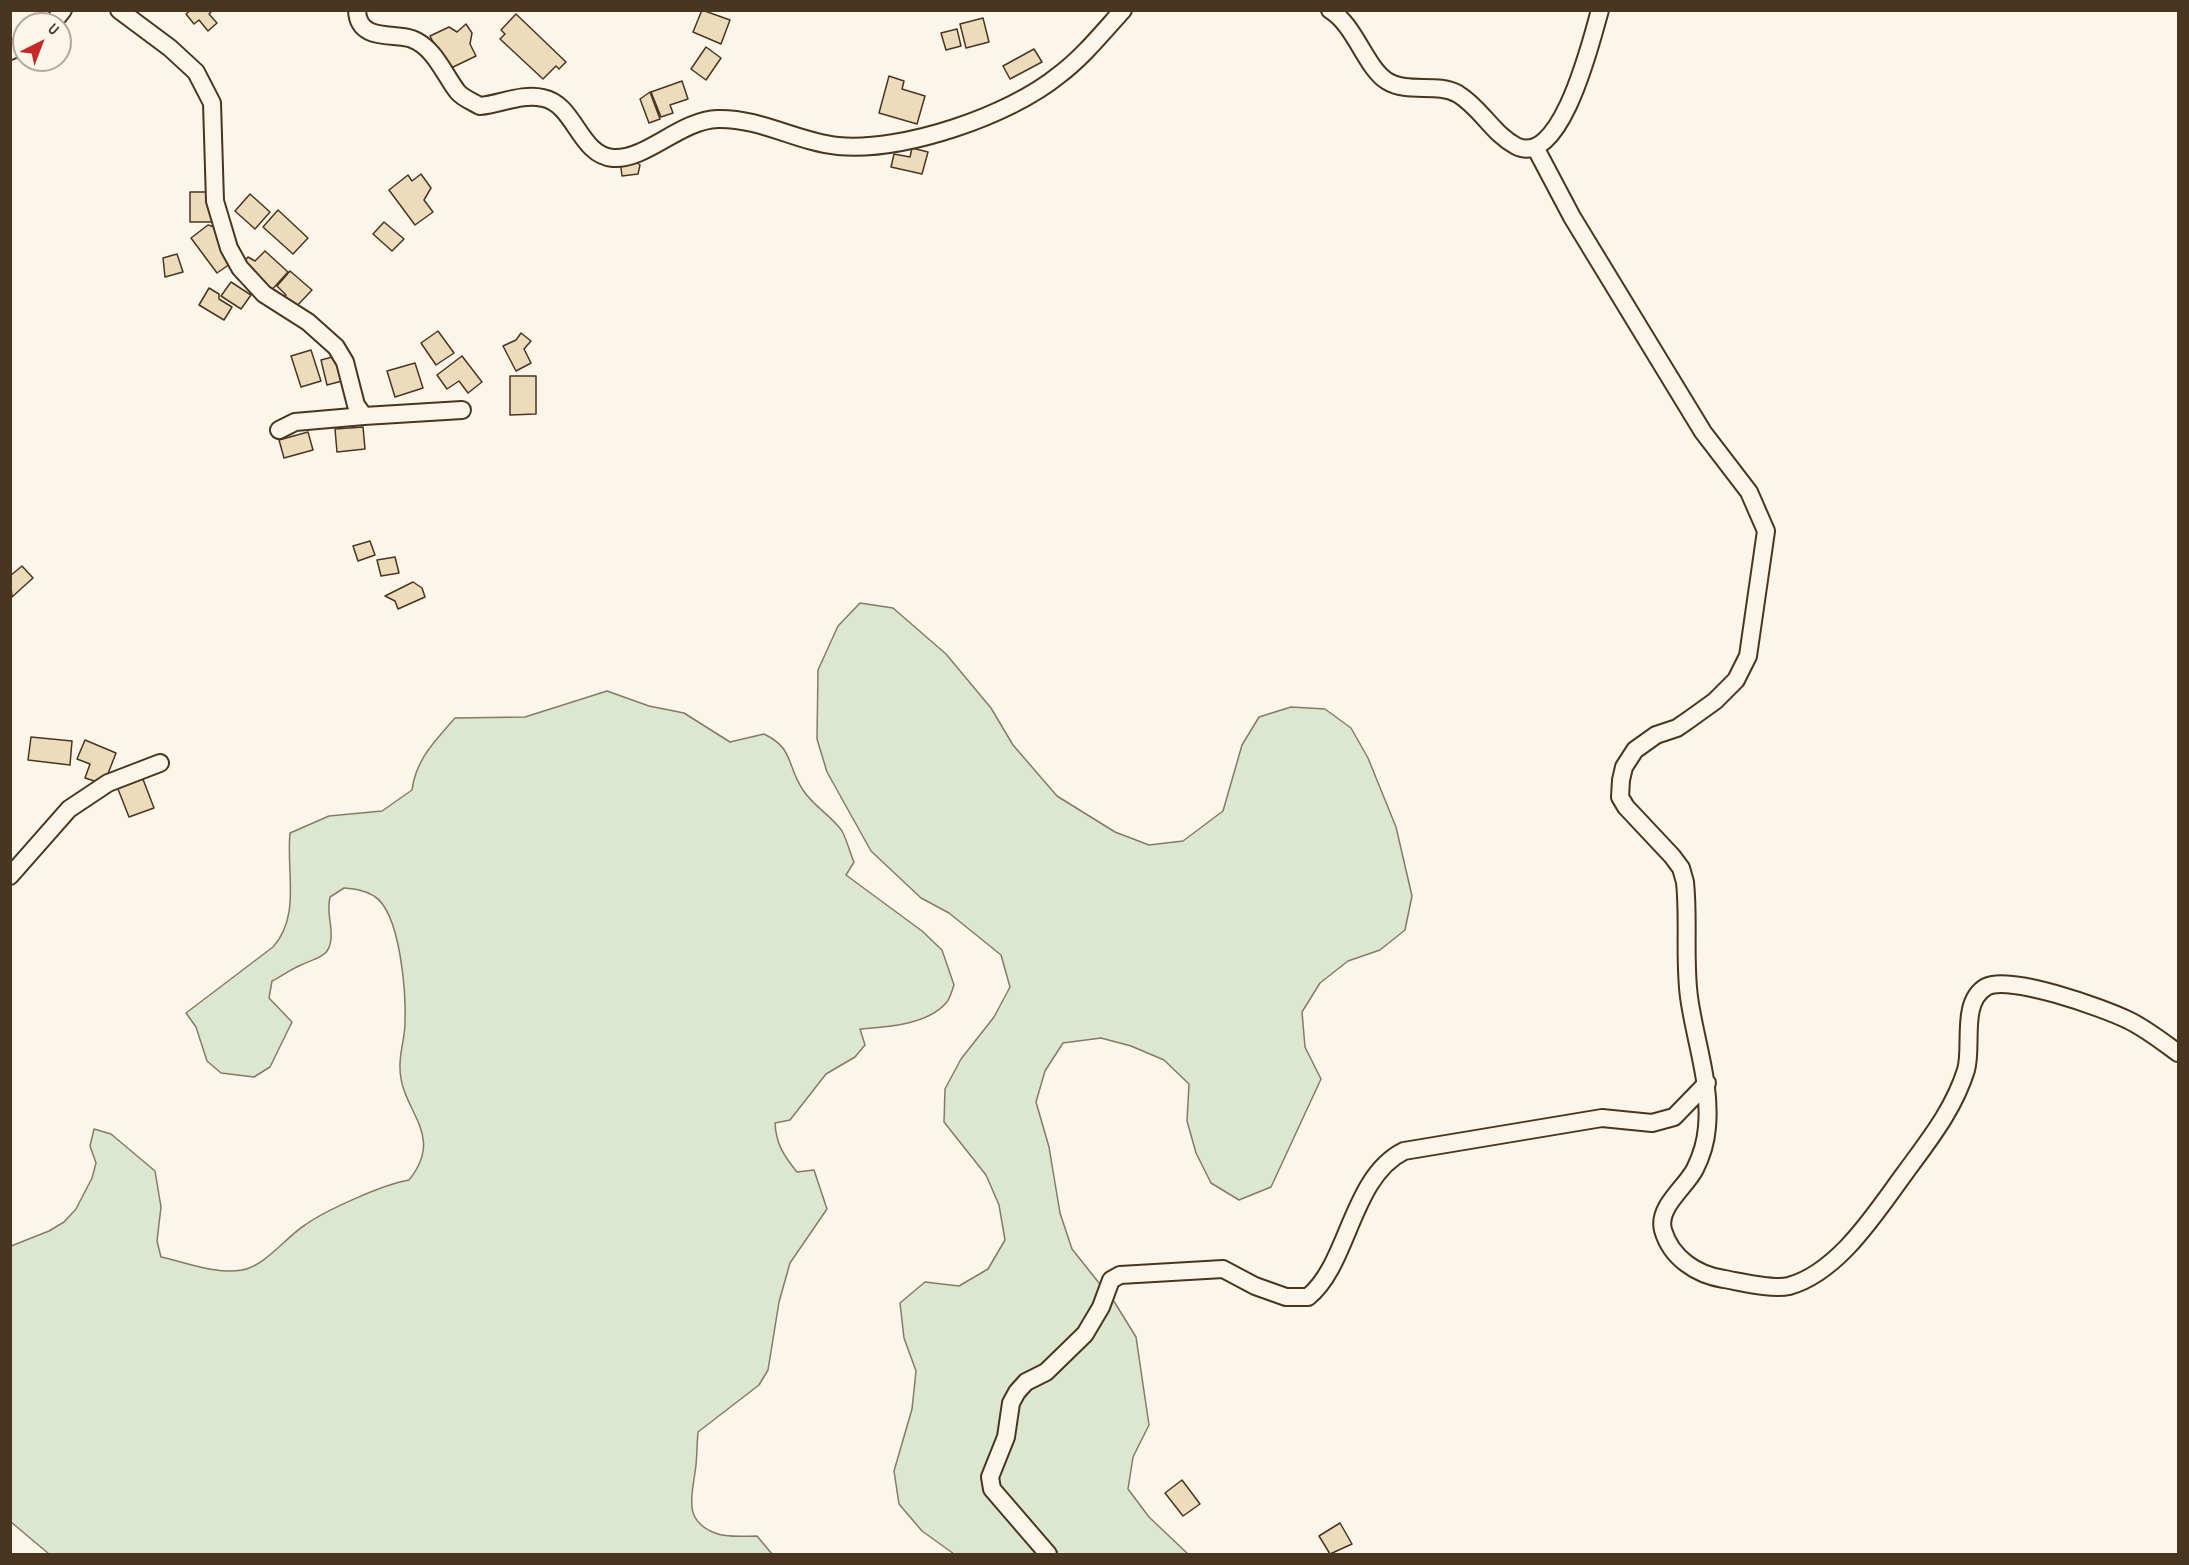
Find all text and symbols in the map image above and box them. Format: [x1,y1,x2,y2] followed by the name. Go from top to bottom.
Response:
[12,12,72,72] north arrow
[44,20,62,40] text: U

